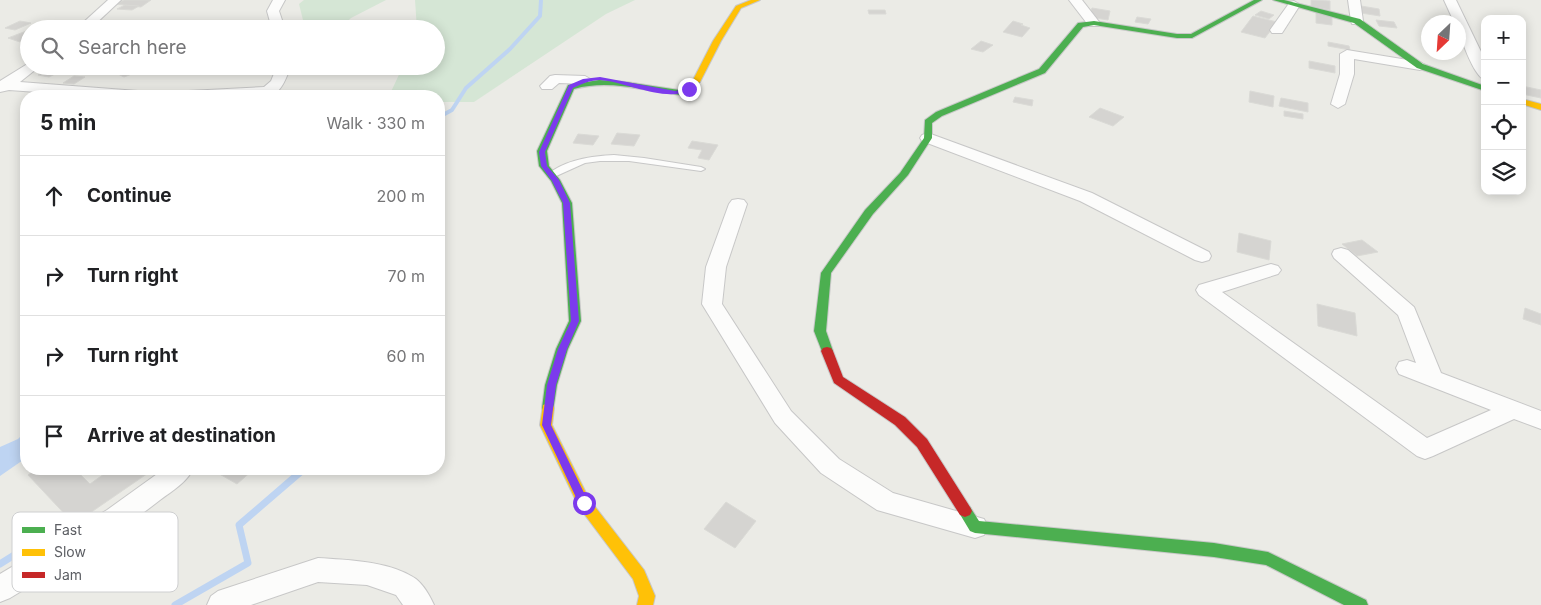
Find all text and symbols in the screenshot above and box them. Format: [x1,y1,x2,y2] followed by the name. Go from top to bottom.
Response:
[1421,15,1466,60] north arrow
[1481,15,1526,195] map controls
[1481,15,1526,60] button: +
[20,20,445,75] search box
[38,34,66,62] icon: search
[78,36,187,59] text: Search here
[1481,60,1526,105] button: −
[678,78,701,101] route end
[1481,105,1526,150] button: locate
[40,110,96,135] text: 5 min
[326,113,425,133] text: Walk · 330 m
[1481,150,1526,195] button: layers
[40,182,68,210] icon: ahead
[87,184,172,207] text: Continue
[377,186,425,206] text: 200 m
[40,262,68,290] icon: right
[87,264,178,287] text: Turn right
[388,266,425,286] text: 70 m
[40,342,68,370] icon: right
[87,344,178,367] text: Turn right
[386,346,425,366] text: 60 m
[40,422,68,450] icon: arrive
[87,424,276,447] text: Arrive at destination
[573,492,596,515] route start
[12,512,178,592] legend
[54,521,82,538] text: Fast
[54,543,86,560] text: Slow
[54,566,82,583] text: Jam

